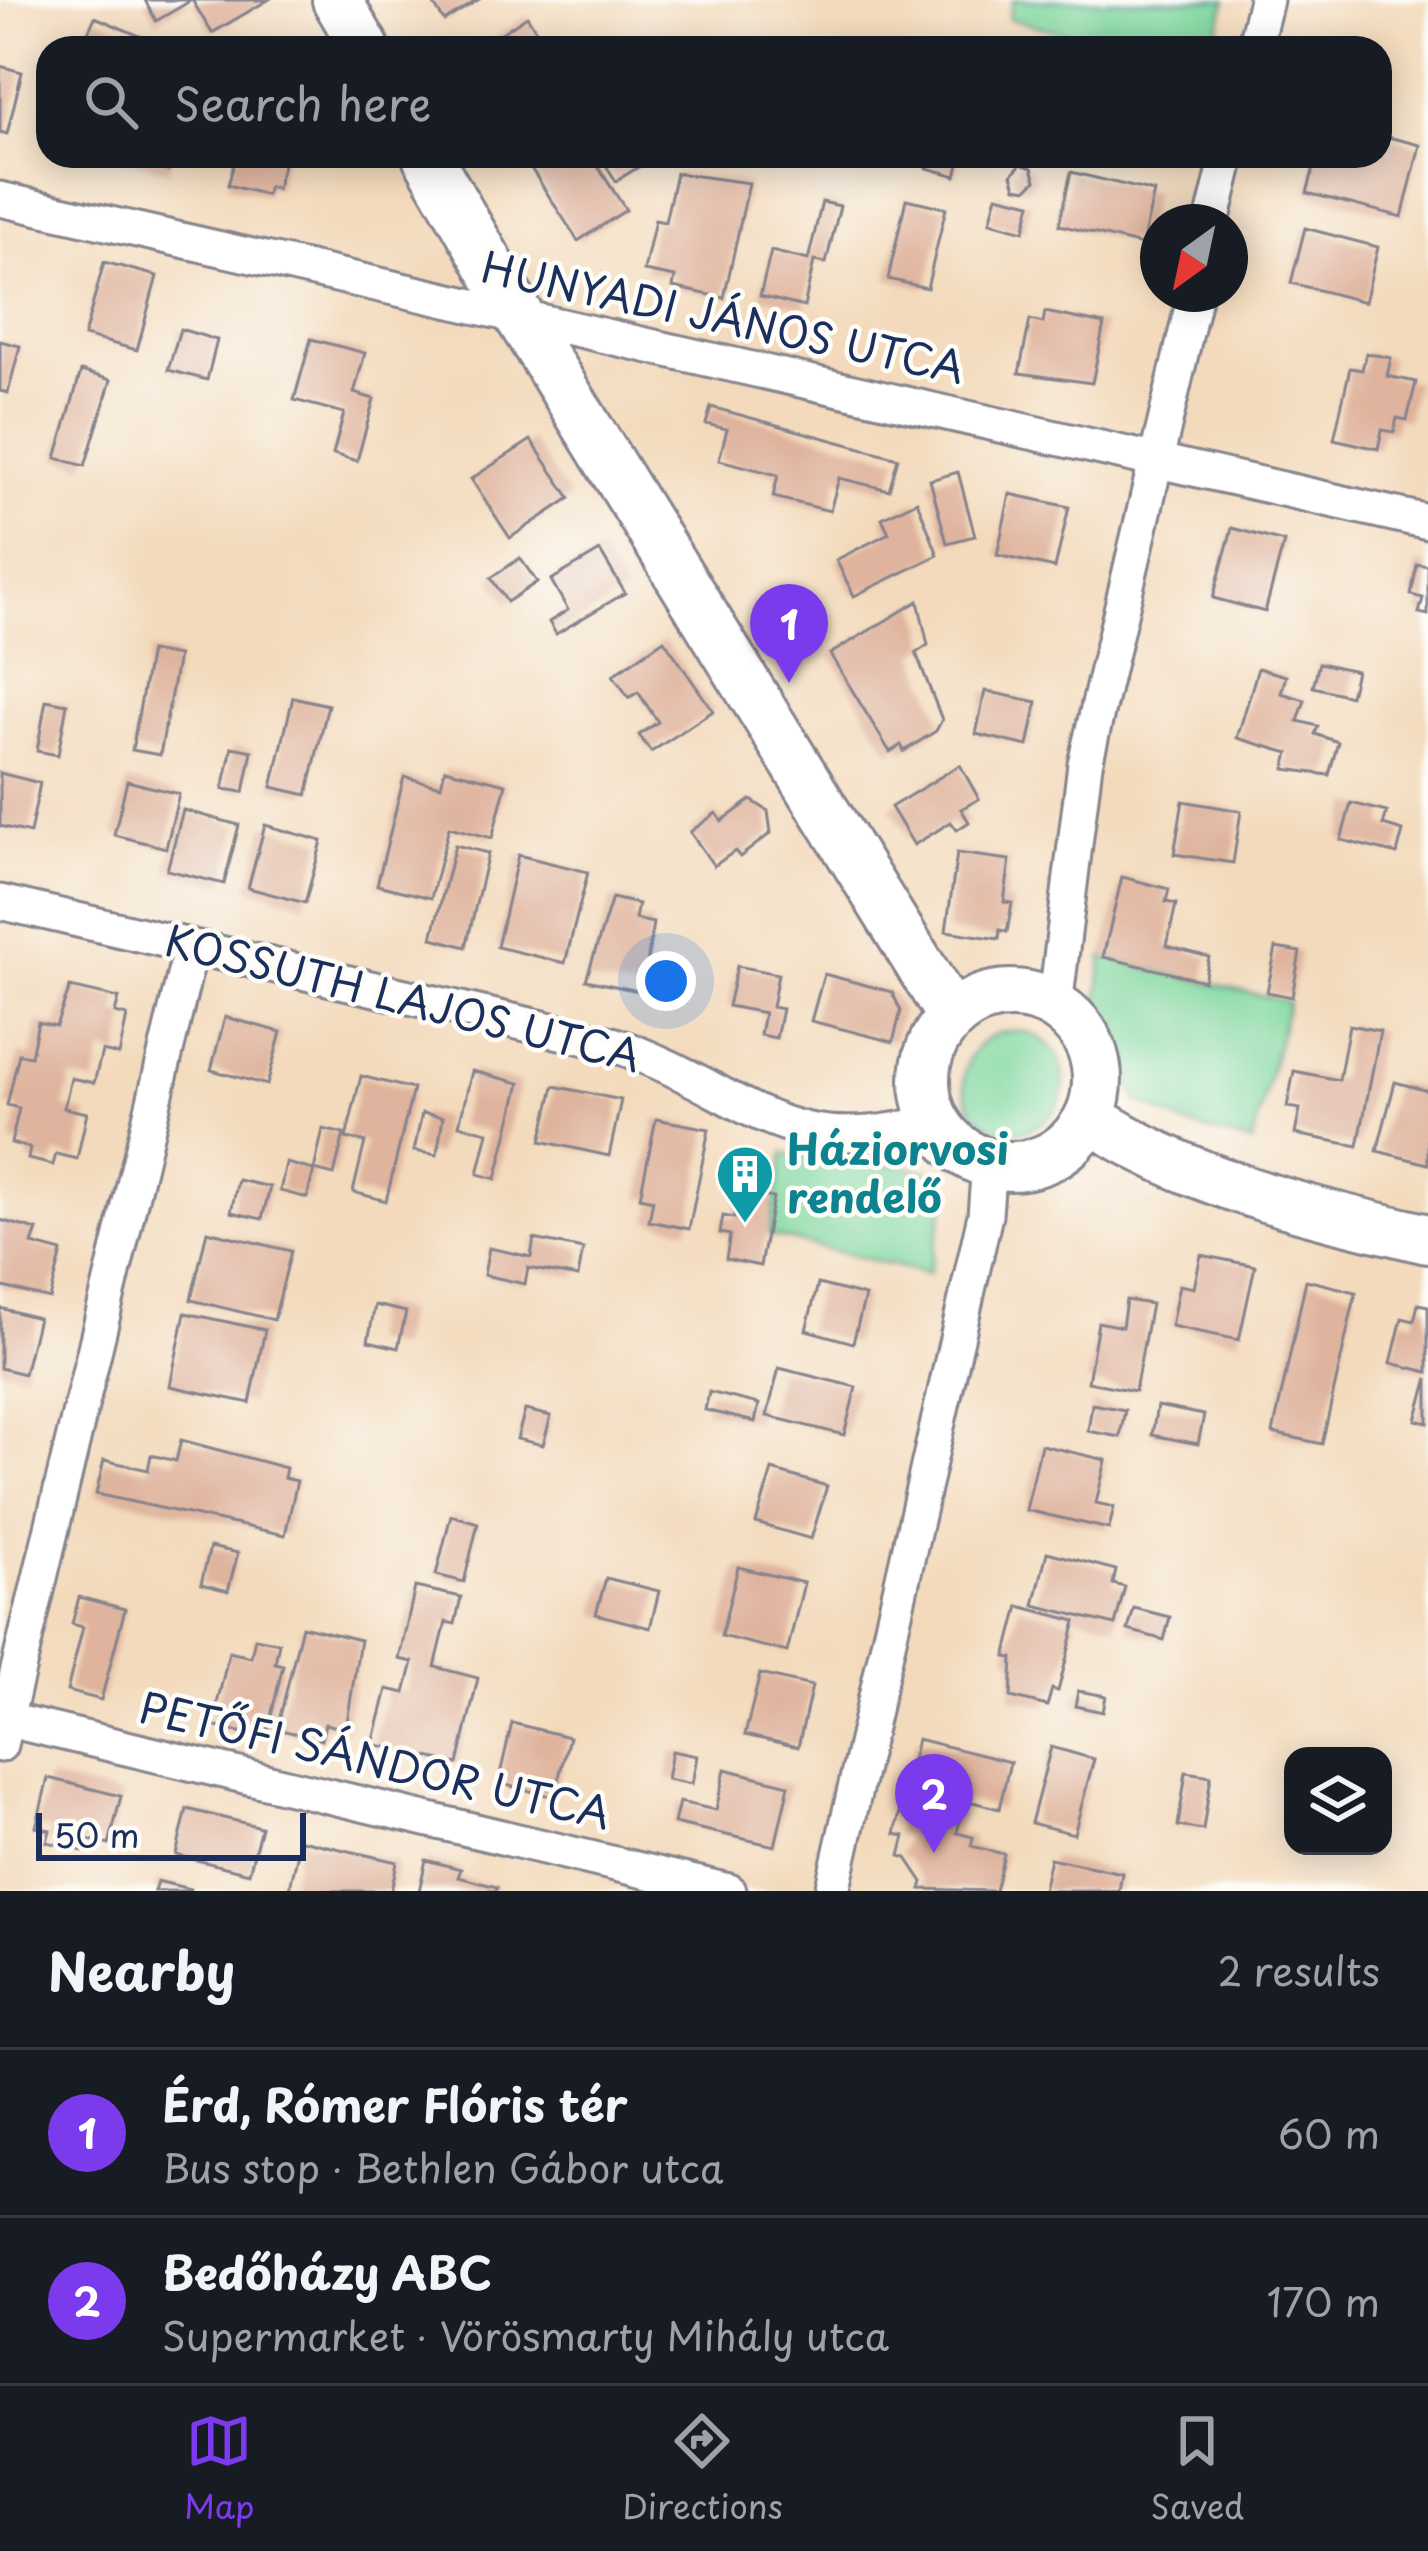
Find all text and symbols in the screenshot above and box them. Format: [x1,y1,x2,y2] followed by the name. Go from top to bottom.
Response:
[36,36,1392,168] search box
[174,68,431,136] text: Search here
[78,69,144,135] icon: search
[1140,204,1248,312] north arrow
[476,234,971,398] street label: HUNYADI JÁNOS UTCA
[750,584,828,683] pin: 1
[159,907,648,1086] street label: KOSSUTH LAJOS UTCA
[636,951,696,1011] your location
[787,1116,1009,1227] place label: Háziorvosi rendelő
[714,1143,776,1225] building icon: Háziorvosi rendelő
[134,1674,617,1843] street label: PETŐFI SÁNDOR UTCA
[1284,1747,1392,1855] map controls
[1284,1747,1392,1855] button: layers
[895,1754,973,1853] pin: 2
[36,1807,306,1860] scale bar
[54,1809,140,1859] text: 50 m
[48,1931,235,2008] text: Nearby
[1218,1940,1380,1999] text: 2 results
[162,2069,628,2137] text: Érd, Rómer Flóris tér
[78,2103,96,2162] text: 1
[1278,2103,1380,2162] text: 60 m
[162,2137,723,2196] text: Bus stop · Bethlen Gábor utca
[162,2237,492,2305] text: Bedőházy ABC
[73,2271,101,2330] text: 2
[1267,2271,1380,2330] text: 170 m
[162,2305,889,2364] text: Supermarket · Vörösmarty Mihály utca
[184,2408,254,2530] tab: Map
[622,2408,783,2530] tab: Directions
[1150,2408,1244,2530] tab: Saved

